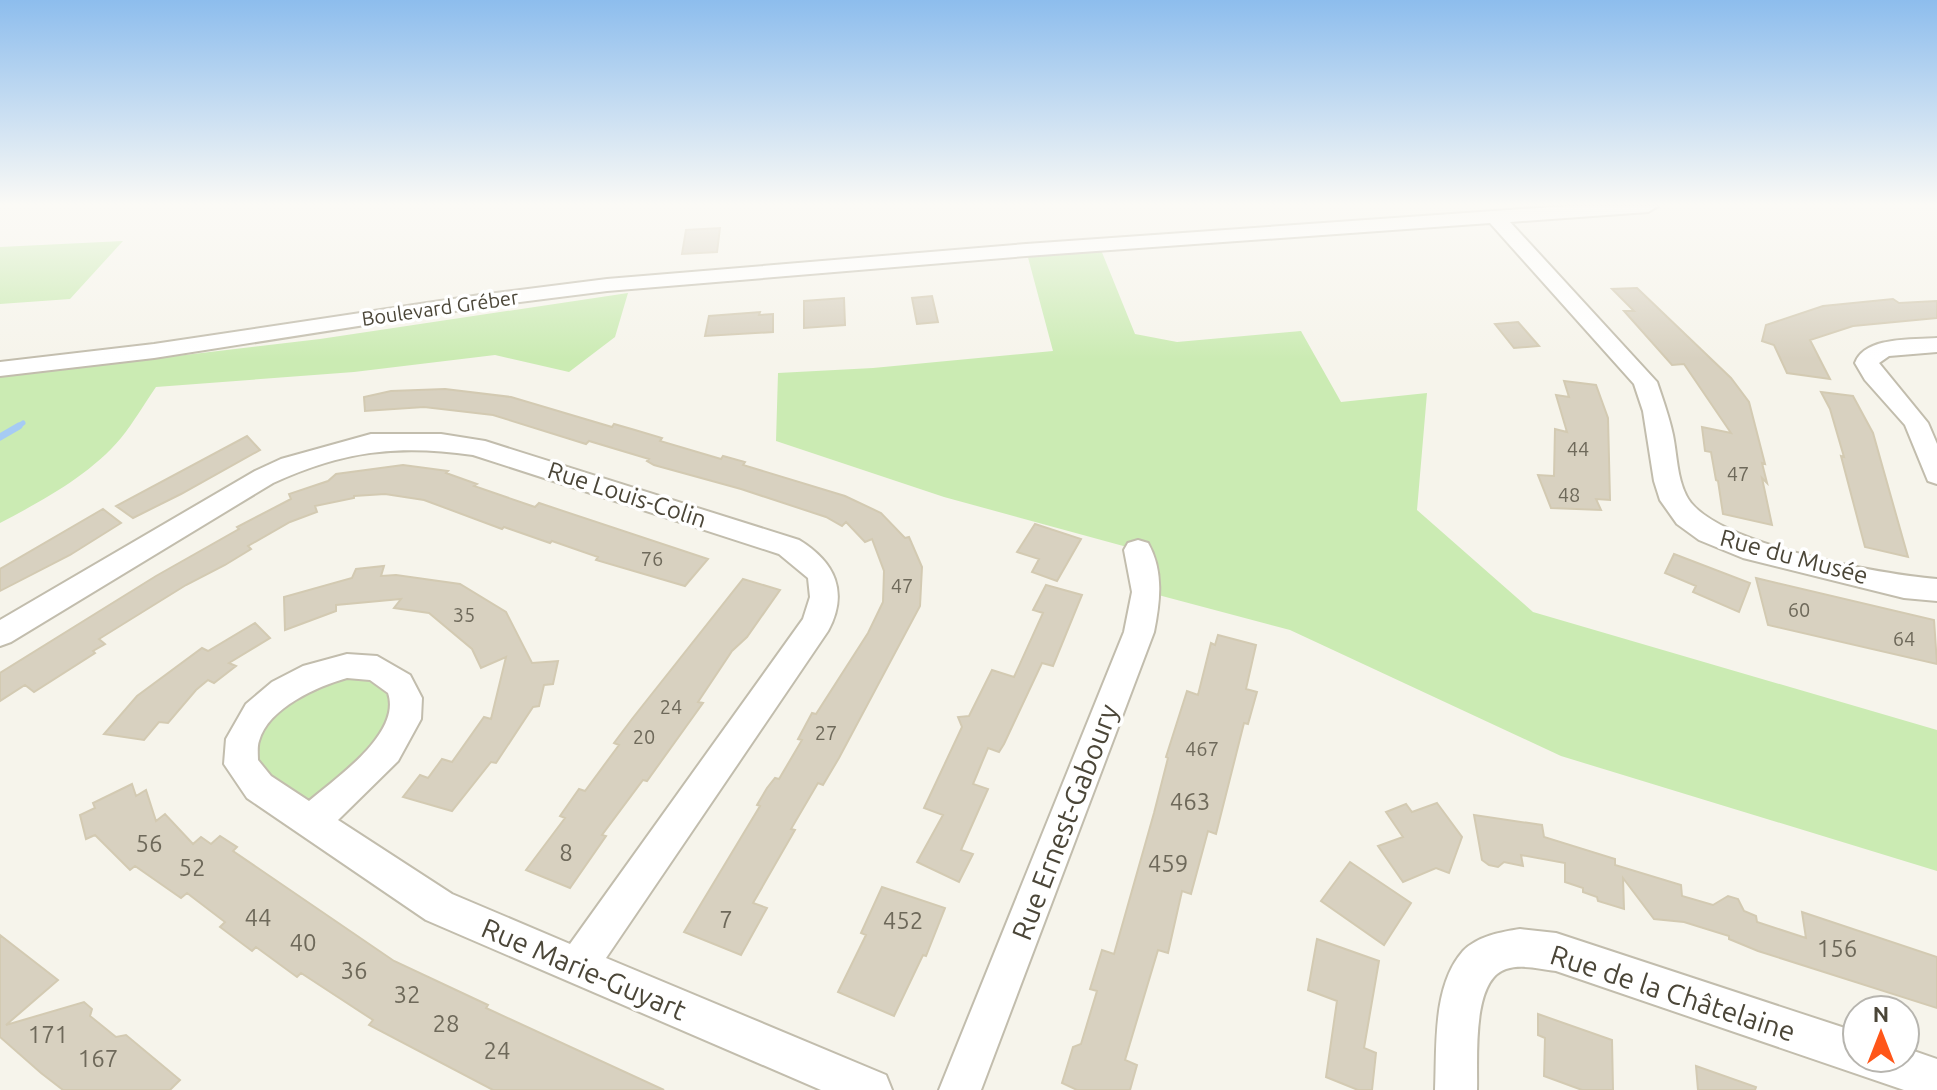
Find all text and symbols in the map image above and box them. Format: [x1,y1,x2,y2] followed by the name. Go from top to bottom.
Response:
[360,285,520,330] street label: Boulevard Gréber
[1567,437,1589,460] house number: 44
[544,456,710,533] street label: Rue Louis-Colin
[1727,462,1749,485] house number: 47
[1558,483,1580,506] house number: 48
[1717,524,1871,589] street label: Rue du Musée
[641,547,663,570] house number: 76
[891,574,913,597] house number: 47
[1788,598,1810,621] house number: 60
[453,603,475,626] house number: 35
[1893,627,1915,650] house number: 64
[660,695,682,718] house number: 24
[1005,700,1124,944] street label: Rue Ernest-Gaboury
[815,721,837,744] house number: 27
[633,725,655,748] house number: 20
[1185,737,1219,760] house number: 467
[1170,788,1210,815] house number: 463
[135,830,163,857] house number: 56
[559,839,573,866] house number: 8
[1148,850,1188,877] house number: 459
[178,854,206,881] house number: 52
[244,904,272,931] house number: 44
[719,906,733,933] house number: 7
[883,907,923,934] house number: 452
[477,911,691,1026] street label: Rue Marie-Guyart
[289,929,317,956] house number: 40
[1817,935,1857,962] house number: 156
[1547,938,1800,1047] street label: Rue de la Châtelaine
[340,957,368,984] house number: 36
[393,981,421,1008] house number: 32
[1841,994,1921,1074] north arrow
[1873,1001,1889,1026] text: N
[432,1010,460,1037] house number: 28
[28,1021,68,1048] house number: 171
[483,1037,511,1064] house number: 24
[78,1045,118,1072] house number: 167

